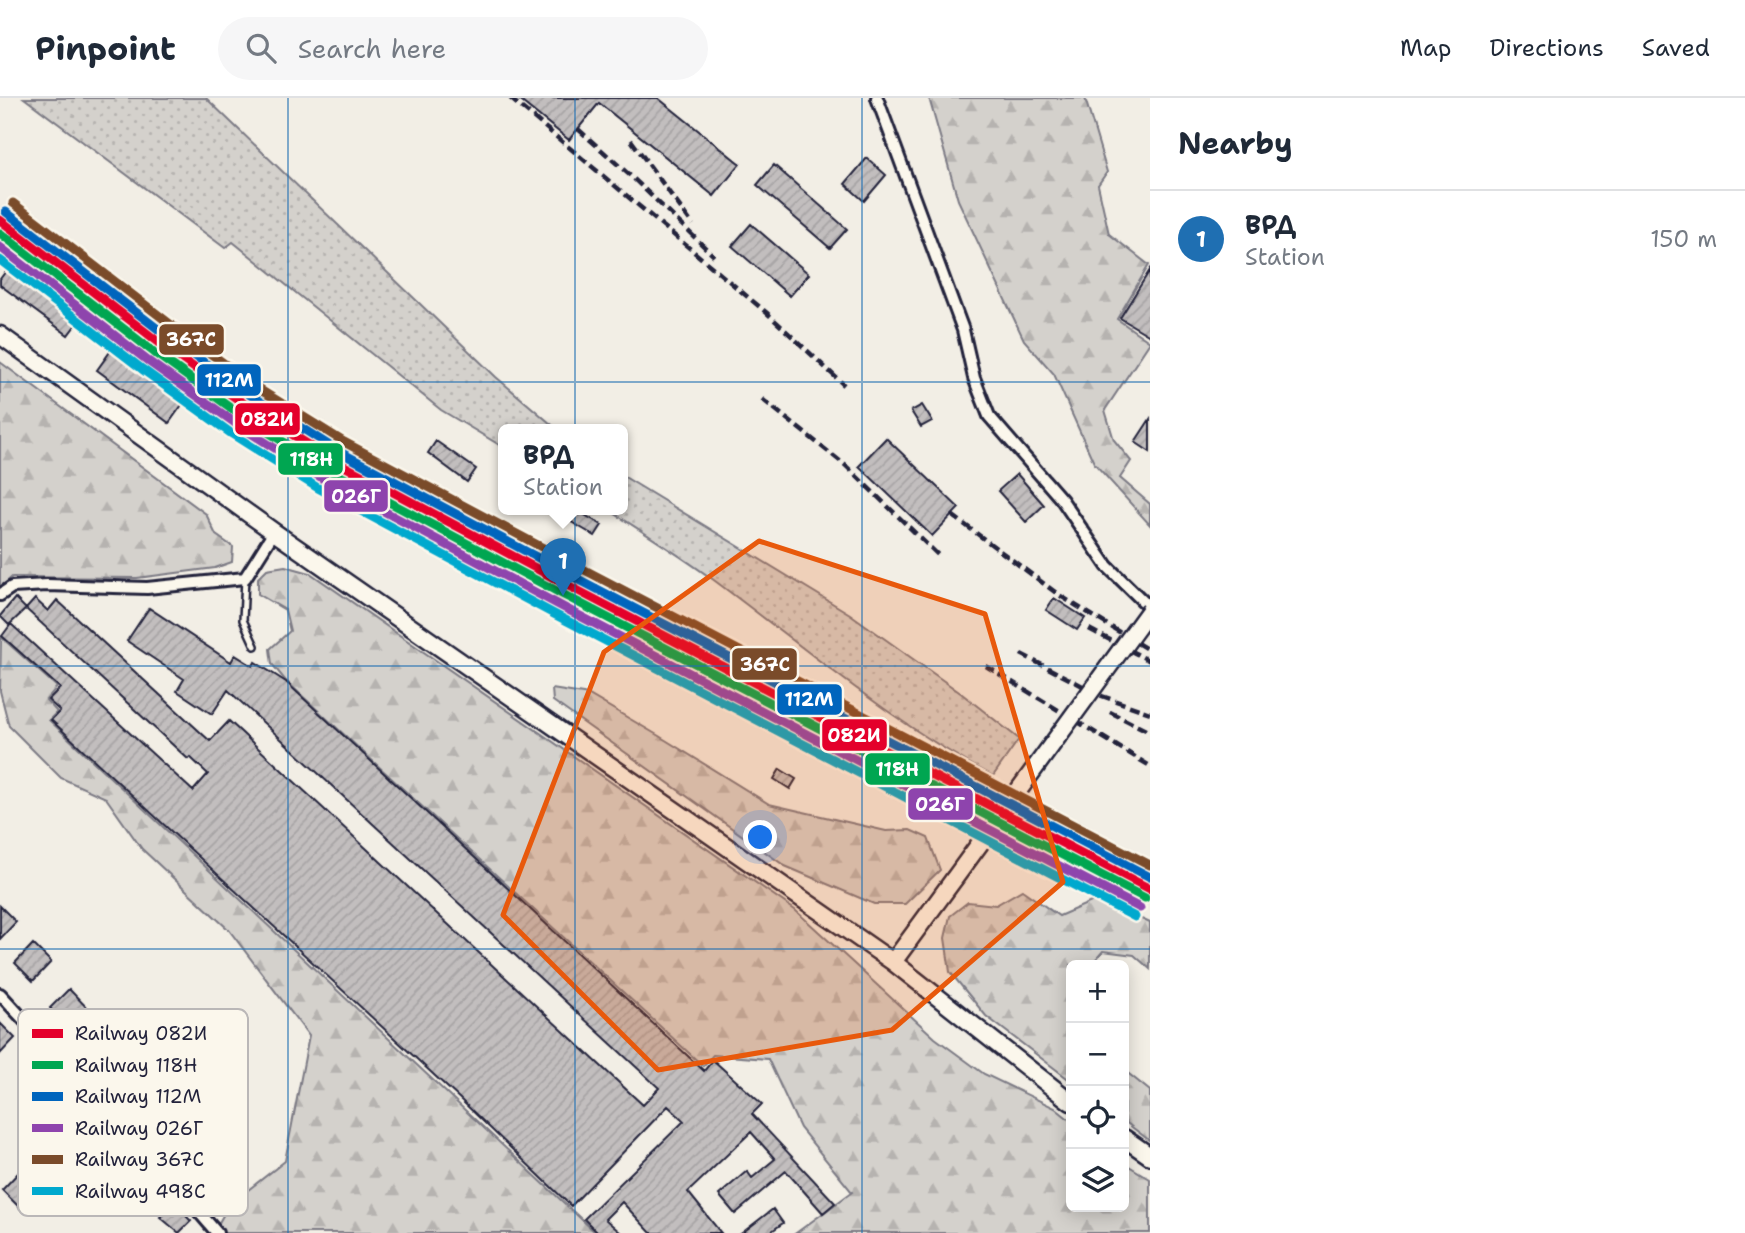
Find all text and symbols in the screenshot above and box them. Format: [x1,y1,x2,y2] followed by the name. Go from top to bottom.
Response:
[218,17,708,80] search box
[35,26,176,71] text: Pinpoint
[242,29,280,67] icon: search
[298,31,446,66] text: Search here
[1400,32,1451,64] text: Map
[1489,32,1604,64] text: Directions
[1642,32,1710,64] text: Saved
[1178,123,1293,164] text: Nearby
[1245,207,1296,242] text: ВРД
[1196,224,1206,254] text: 1
[1650,224,1717,254] text: 150 m
[1245,242,1325,272] text: Station
[158,323,225,356] line badge: 367С
[166,327,216,352] text: 367С
[196,363,262,397] line badge: 112М
[204,368,254,393] text: 112М
[234,402,301,436] line badge: 082И
[240,407,294,432] text: 082И
[498,424,628,515] popup
[523,437,574,472] text: ВРД
[277,442,344,476] line badge: 118Н
[289,447,333,472] text: 118Н
[523,472,603,502] text: Station
[323,479,389,513] line badge: 026Г
[331,484,381,509] text: 026Г
[540,538,586,596] pin: 1
[731,647,798,681] line badge: 367С
[740,652,790,677] text: 367С
[776,683,843,716] line badge: 112М
[784,687,834,712] text: 112М
[821,718,888,752] line badge: 082И
[827,723,881,748] text: 082И
[864,752,931,786] line badge: 118Н
[875,757,919,782] text: 118Н
[907,787,974,821] line badge: 026Г
[915,792,965,817] text: 026Г
[743,820,777,854] your location
[1066,960,1129,1212] map controls
[1066,960,1129,1023] button: +
[18,1009,248,1216] legend
[75,1021,207,1046] text: Railway 082И
[1066,1023,1129,1086] button: −
[75,1053,197,1078] text: Railway 118Н
[75,1084,201,1109] text: Railway 112М
[1066,1086,1129,1149] button: locate
[75,1116,204,1141] text: Railway 026Г
[75,1147,204,1172] text: Railway 367С
[1066,1149,1129,1212] button: layers
[75,1179,206,1204] text: Railway 498С

